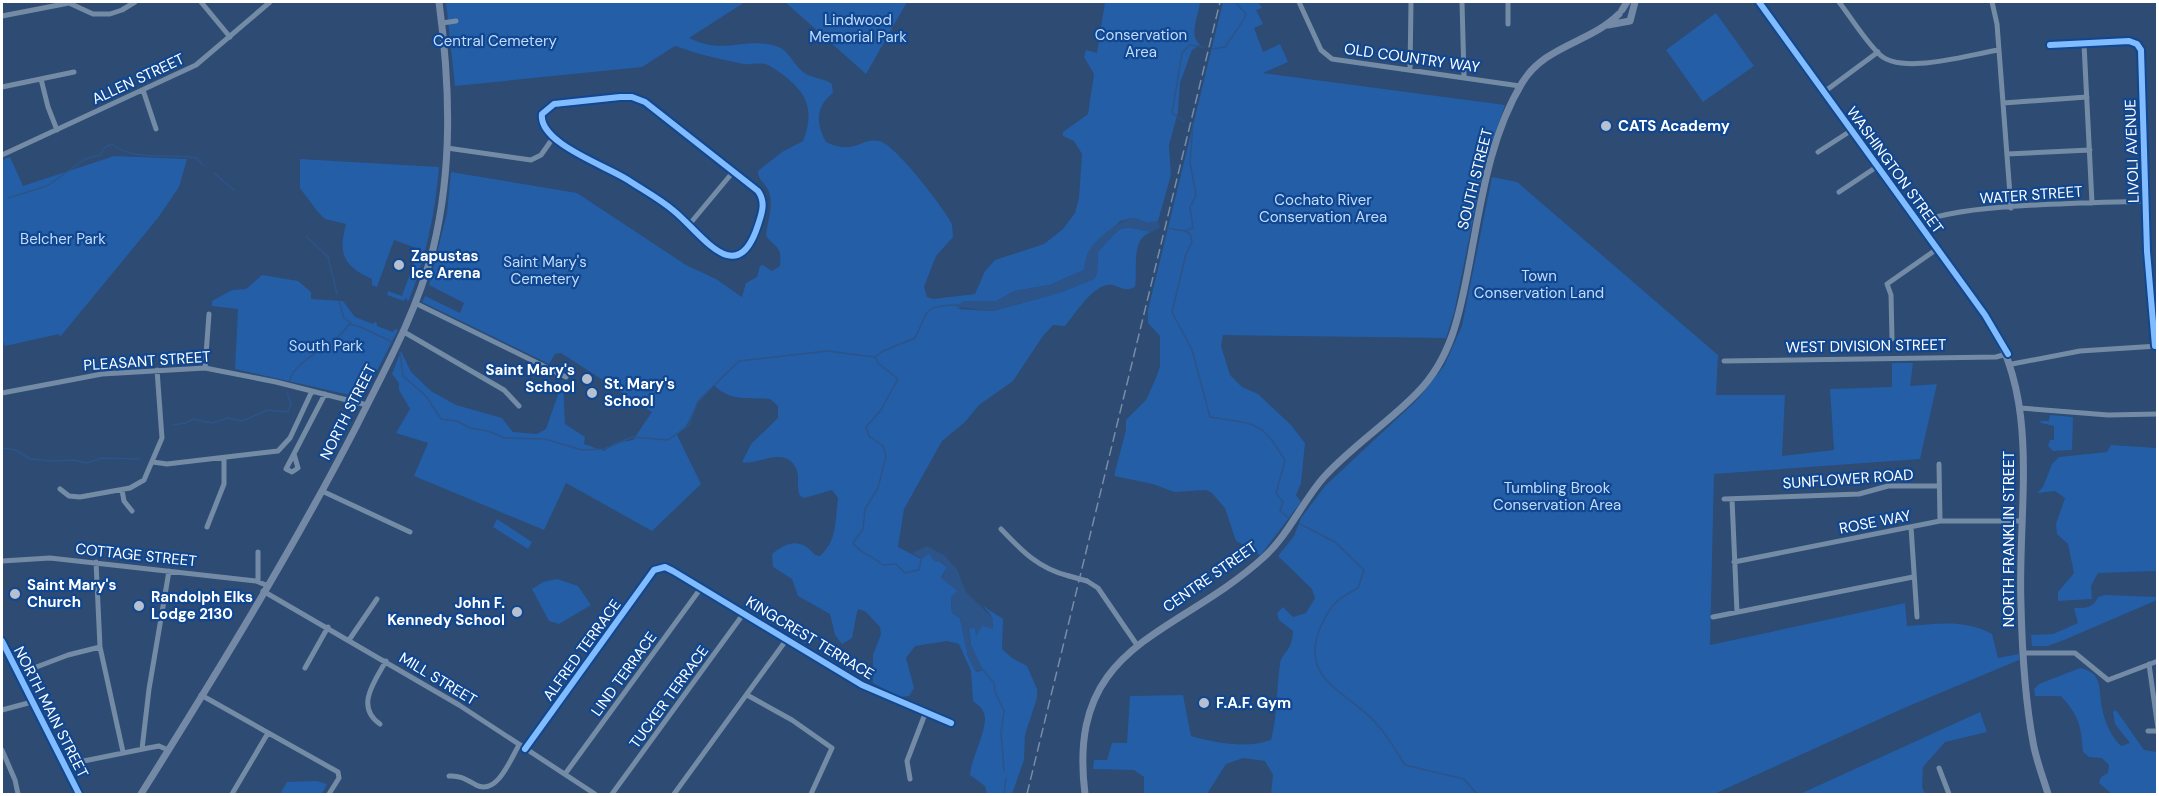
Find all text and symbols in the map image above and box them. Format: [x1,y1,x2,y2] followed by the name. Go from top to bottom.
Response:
[809,10,907,47] park label: Lindwood Memorial Park
[1095,25,1187,62] park label: Conservation Area
[433,31,558,51] park label: Central Cemetery
[1343,39,1482,77] street label: OLD COUNTRY WAY
[89,49,187,109] street label: ALLEN STREET
[2120,99,2144,203] street label: LIVOLI AVENUE
[1842,102,1948,238] street label: WASHINGTON STREET
[1618,116,1730,136] place label: CATS Academy
[1599,119,1613,133] marker: CATS Academy
[1453,126,1497,232] street label: SOUTH STREET
[1979,181,2083,209] street label: WATER STREET
[1259,190,1387,227] park label: Cochato River Conservation Area
[20,229,106,249] park label: Belcher Park
[411,246,480,283] place label: Zapustas Ice Arena
[503,252,587,289] park label: Saint Mary's Cemetery
[392,258,406,272] marker: Zapustas Ice Arena
[1474,266,1604,303] park label: Town Conservation Land
[1786,335,1946,357] street label: WEST DIVISION STREET
[289,336,364,356] park label: South Park
[83,347,211,375] street label: PLEASANT STREET
[486,360,575,397] place label: Saint Mary's School
[315,361,381,463] street label: NORTH STREET
[580,372,594,386] marker: Saint Mary's School
[604,374,675,411] place label: St. Mary's School
[585,386,599,400] marker: St. Mary's School
[1999,451,2019,627] street label: NORTH FRANKLIN STREET
[1782,464,1914,494] street label: SUNFLOWER ROAD
[1493,478,1621,515] park label: Tumbling Brook Conservation Area
[1837,505,1913,539] street label: ROSE WAY
[1159,537,1261,617] street label: CENTRE STREET
[74,539,198,571] street label: COTTAGE STREET
[27,575,116,612] place label: Saint Mary's Church
[8,587,22,601] marker: Saint Mary's Church
[151,587,253,624] place label: Randolph Elks Lodge 2130
[742,592,878,684] street label: KINGCREST TERRACE
[387,593,505,630] place label: John F. Kennedy School
[538,595,626,705] street label: ALFRED TERRACE
[132,599,146,613] marker: Randolph Elks Lodge 2130
[510,605,524,619] marker: John F. Kennedy School
[587,628,661,720] street label: LIND TERRACE
[625,642,713,752] street label: TUCKER TERRACE
[9,643,93,781] street label: NORTH MAIN STREET
[396,648,480,710] street label: MILL STREET
[1216,693,1291,713] place label: F.A.F. Gym
[1197,696,1211,710] marker: F.A.F. Gym

